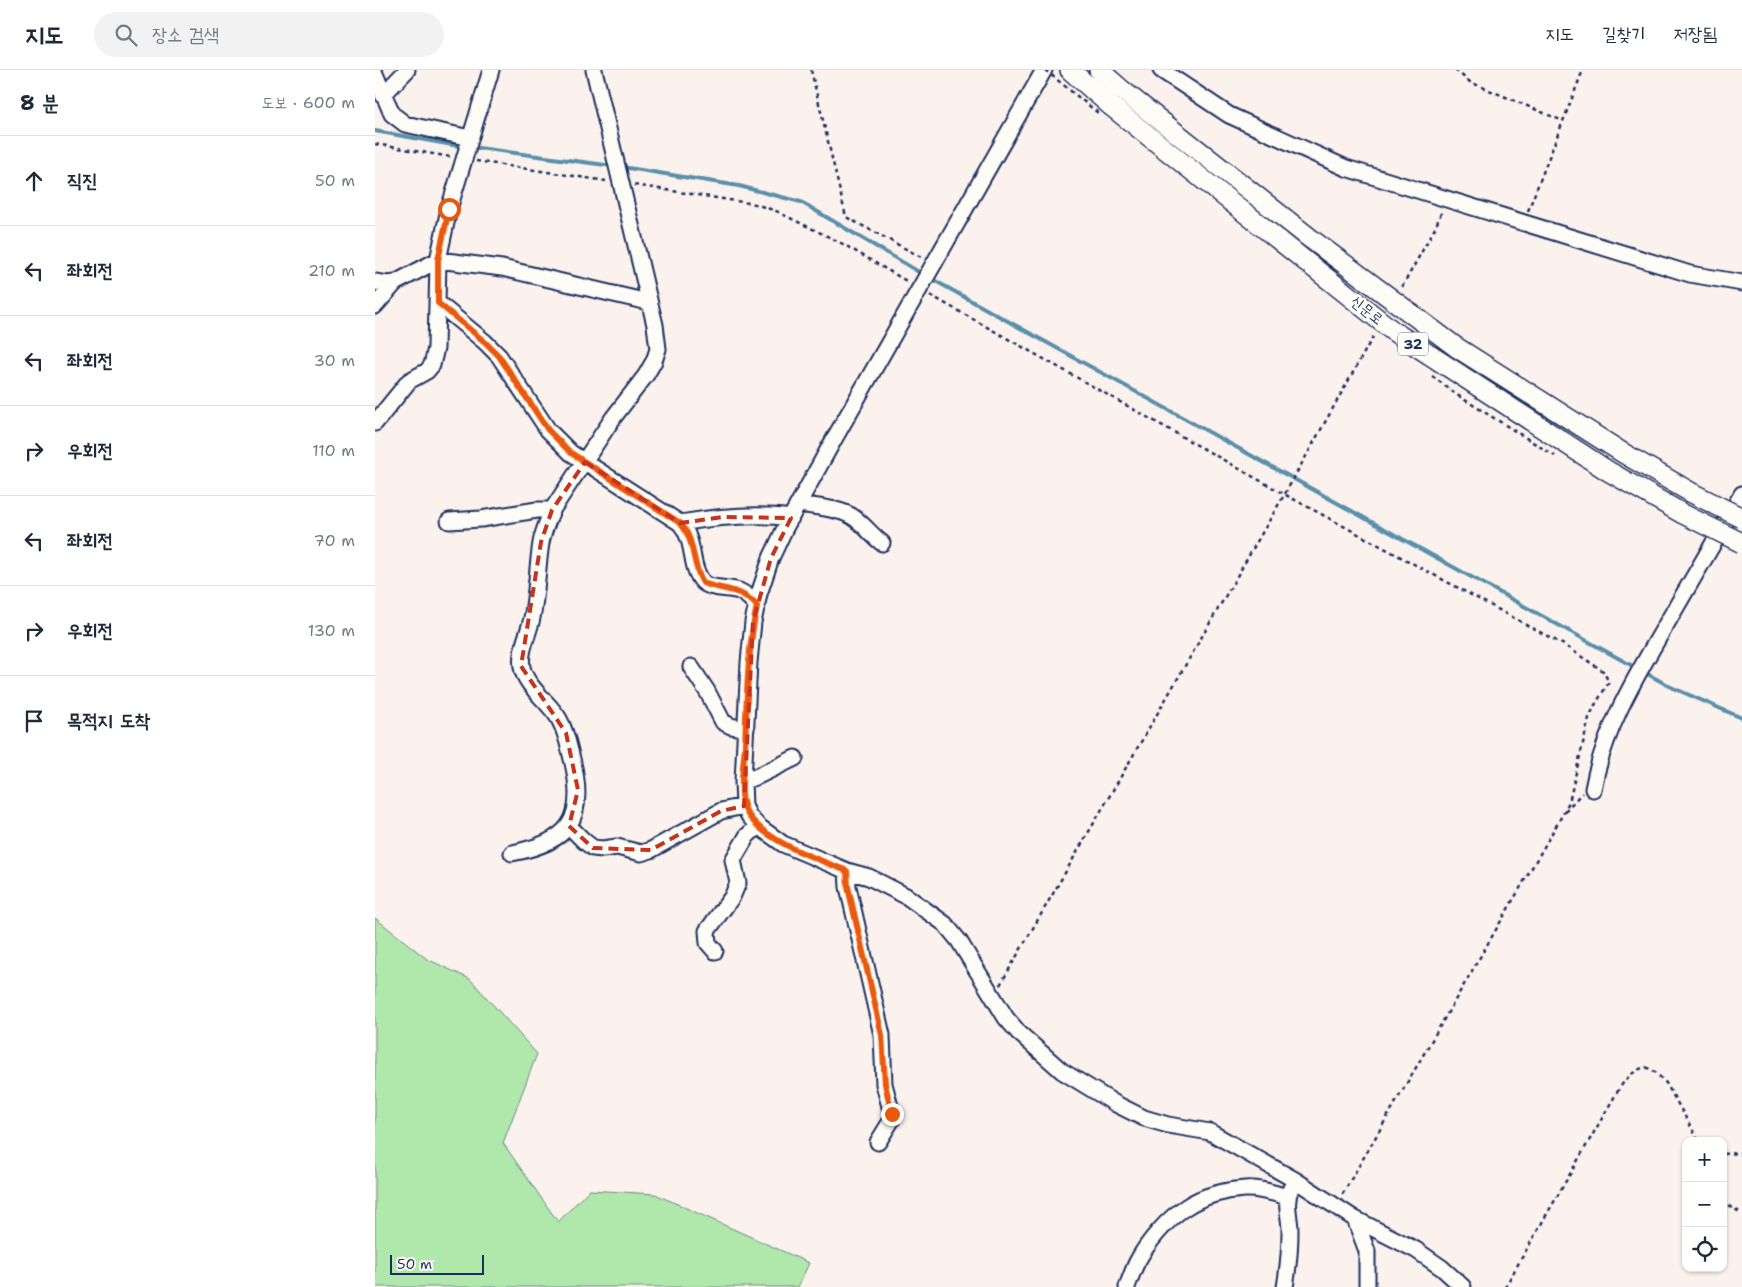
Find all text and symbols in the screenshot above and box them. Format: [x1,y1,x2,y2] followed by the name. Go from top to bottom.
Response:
[94,12,444,57] search box
[25,19,64,51] text: 지도
[112,21,140,49] icon: search
[152,22,219,47] text: 장소 검색
[1545,22,1574,46] text: 지도
[1602,22,1646,46] text: 길찾기
[1674,22,1717,46] text: 저장됨
[20,89,59,117] text: 8 분
[262,92,355,113] text: 도보 · 600 m
[20,167,48,195] icon: ahead
[67,168,98,193] text: 직진
[315,170,355,191] text: 50 m
[438,198,461,221] route start
[20,257,48,285] icon: left
[67,258,113,283] text: 좌회전
[308,260,355,281] text: 210 m
[1347,291,1387,329] street label: 신문로
[1398,332,1428,356] road number: 32
[20,347,48,375] icon: left
[67,348,113,373] text: 좌회전
[314,350,355,371] text: 30 m
[20,437,48,465] icon: right
[67,438,113,463] text: 우회전
[312,440,355,461] text: 110 m
[20,527,48,555] icon: left
[67,528,113,553] text: 좌회전
[314,530,355,551] text: 70 m
[20,617,48,645] icon: right
[67,618,113,643] text: 우회전
[308,620,355,641] text: 130 m
[20,707,48,735] icon: arrive
[67,708,150,733] text: 목적지 도착
[881,1103,904,1126] route end
[1682,1137,1727,1272] map controls
[1682,1137,1727,1182] button: +
[1682,1182,1727,1227] button: −
[1682,1227,1727,1272] button: locate
[390,1252,484,1275] scale bar
[397,1255,432,1273] text: 50 m

